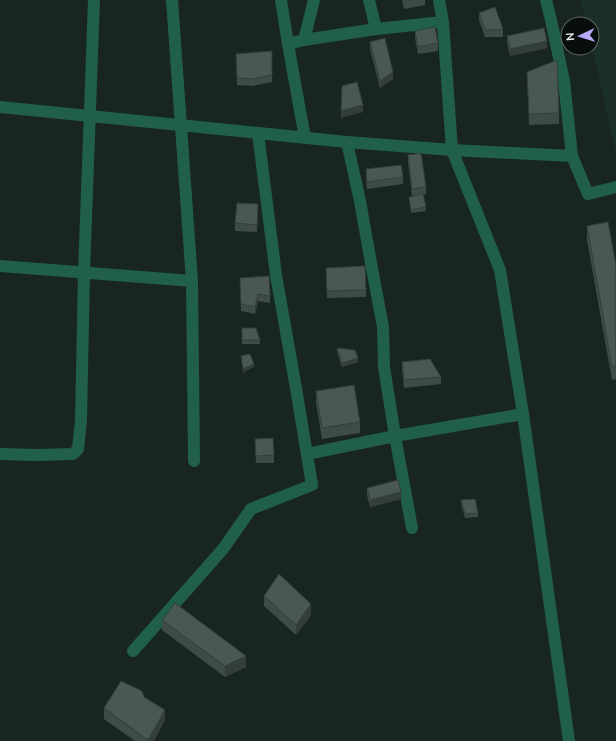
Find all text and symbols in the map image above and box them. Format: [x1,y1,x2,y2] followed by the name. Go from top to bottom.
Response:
[560,16,600,56] north arrow
[563,32,578,41] text: N

